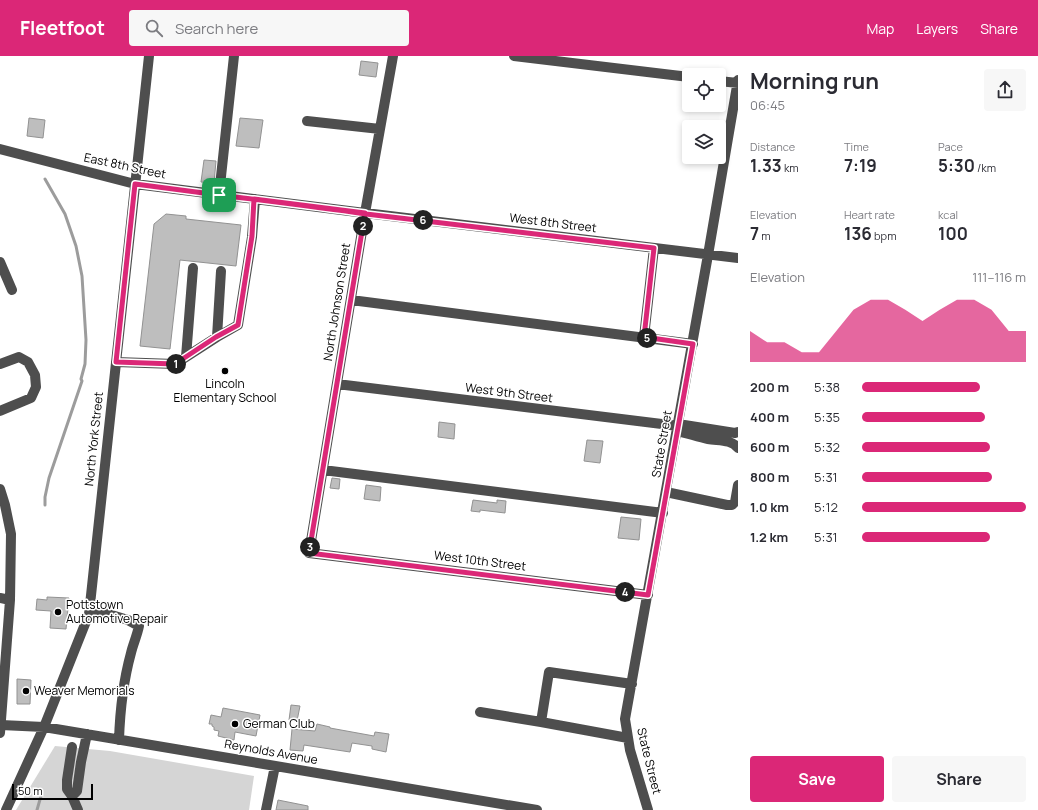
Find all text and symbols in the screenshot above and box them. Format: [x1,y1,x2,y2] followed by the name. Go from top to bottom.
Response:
[129,10,409,46] search box
[20,15,105,41] text: Fleetfoot
[143,17,165,39] icon: search
[175,18,258,39] text: Search here
[866,19,894,38] text: Map
[916,19,958,38] text: Layers
[980,19,1018,38] text: Share
[750,66,879,96] text: Morning run
[682,68,726,164] map controls
[682,68,726,112] button: locate
[984,69,1026,111] button: share
[750,96,785,114] text: 06:45
[682,120,726,164] button: layers
[750,139,795,154] text: Distance
[844,139,869,154] text: Time
[938,139,963,154] text: Pace
[82,149,168,183] street label: East 8th Street
[750,154,782,177] text: 1.33
[844,154,877,177] text: 7:19
[938,154,975,177] text: 5:30
[782,160,799,175] text: km
[975,160,996,175] text: /km
[202,178,236,212] pin
[208,184,230,206] icon: arrive
[750,207,796,222] text: Elevation
[844,207,895,222] text: Heart rate
[938,207,958,222] text: kcal
[509,209,598,236] street label: West 8th Street
[413,210,433,230] pin: 6
[420,212,426,227] text: 6
[353,216,373,236] pin: 2
[360,218,366,233] text: 2
[750,222,759,245] text: 7
[844,222,872,245] text: 136
[938,222,968,245] text: 100
[759,228,771,243] text: m
[872,228,896,243] text: bpm
[319,242,354,362] street label: North Johnson Street
[750,268,805,286] text: Elevation
[972,268,1026,286] text: 111–116 m
[637,328,657,348] pin: 5
[644,330,650,345] text: 5
[166,354,186,374] pin: 1
[174,356,178,371] text: 1
[220,366,230,376] marker: Lincoln Elementary School
[173,375,277,406] place label: Lincoln Elementary School
[750,378,789,396] text: 200 m
[814,378,840,396] text: 5:38
[464,379,554,406] street label: West 9th Street
[80,391,107,487] street label: North York Street
[750,408,789,426] text: 400 m
[814,408,840,426] text: 5:35
[647,409,676,479] street label: State Street
[750,438,789,456] text: 600 m
[814,438,840,456] text: 5:32
[750,468,789,486] text: 800 m
[814,468,838,486] text: 5:31
[750,498,789,516] text: 1.0 km
[814,498,838,516] text: 5:12
[750,528,788,546] text: 1.2 km
[814,528,838,546] text: 5:31
[300,537,320,557] pin: 3
[307,539,313,554] text: 3
[433,546,527,575] street label: West 10th Street
[615,582,635,602] pin: 4
[622,584,628,599] text: 4
[66,596,168,627] place label: Pottstown Automotive Repair
[53,607,63,617] marker: Pottstown Automotive Repair
[34,682,134,699] place label: Weaver Memorials
[21,686,31,696] marker: Weaver Memorials
[243,715,315,732] place label: German Club
[230,719,240,729] marker: German Club
[633,726,666,796] street label: State Street
[223,735,319,768] street label: Reynolds Avenue
[750,756,884,802] button: Save
[892,756,1026,802] button: Share
[12,782,93,801] scale bar
[18,783,43,798] text: 50 m

